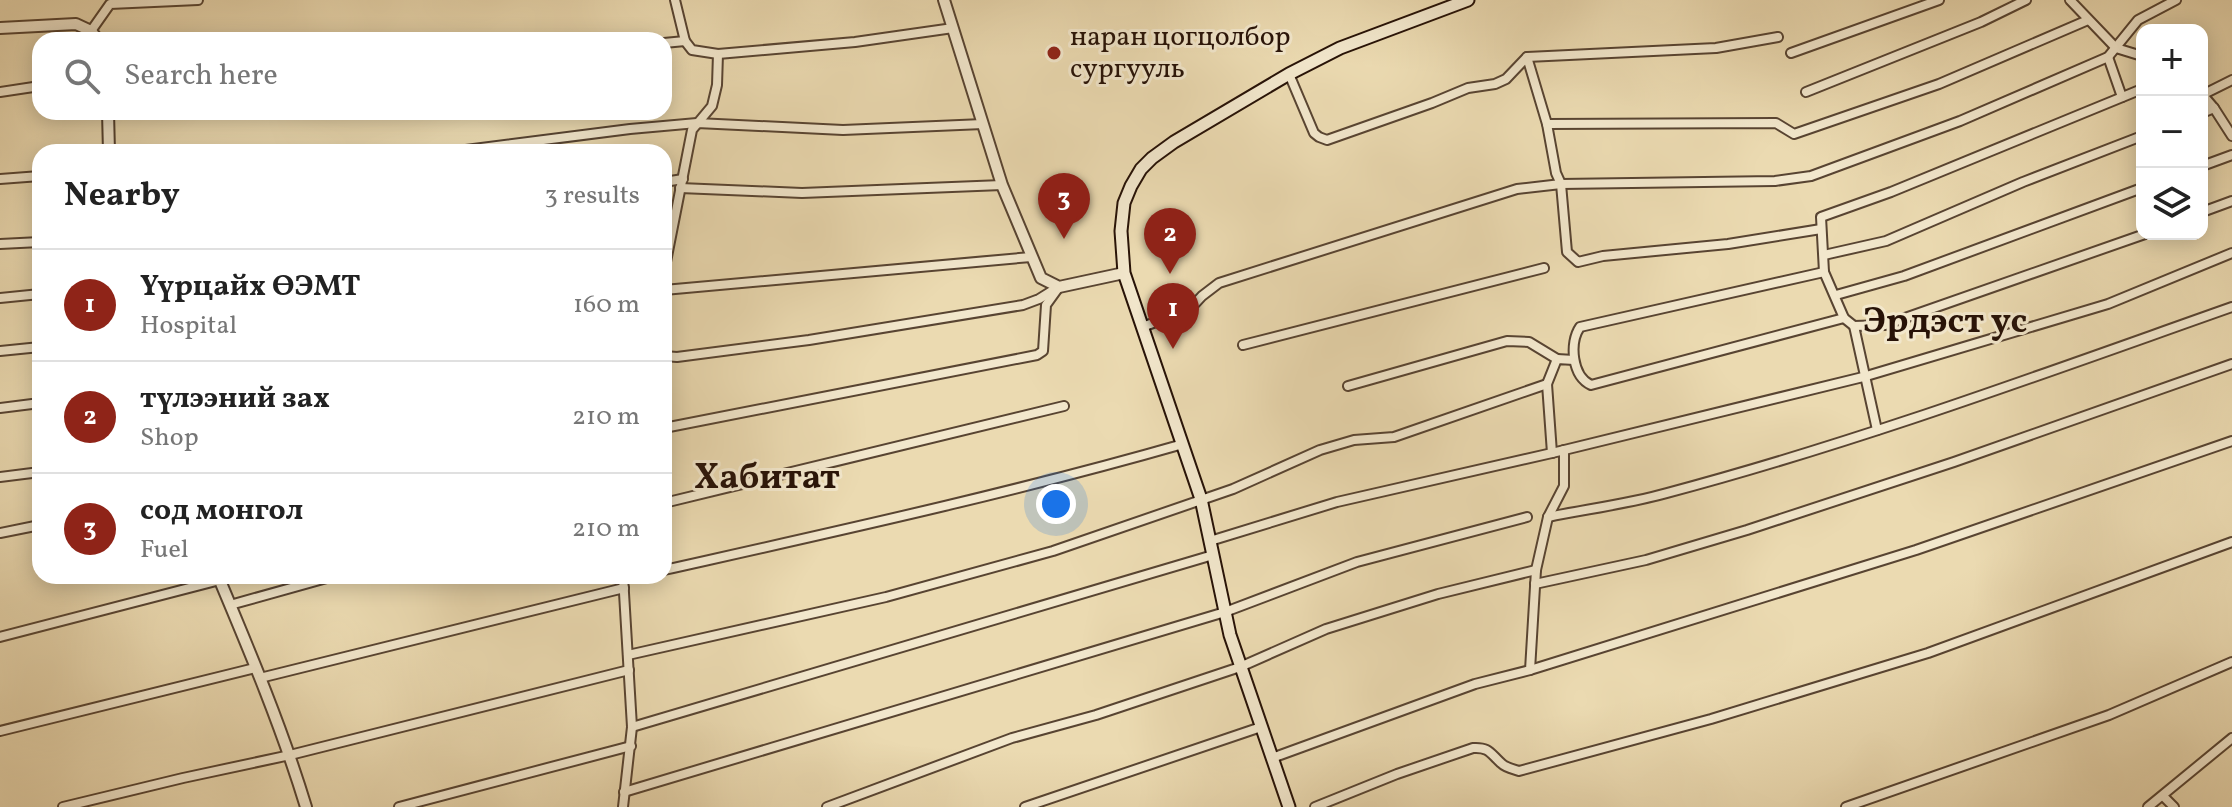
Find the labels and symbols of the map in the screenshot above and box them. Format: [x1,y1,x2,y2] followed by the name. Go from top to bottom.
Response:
[1070,18,1291,89] place label: наран цогцолбор сургууль
[1045,44,1063,62] marker: наран цогцолбор сургууль
[1038,173,1090,239] pin: 3
[1144,208,1196,274] pin: 2
[1147,283,1199,349] pin: 1
[1863,298,2027,348] district label: Эрдэст ус
[694,454,840,504] district label: Хабитат
[1036,484,1076,524] your location

